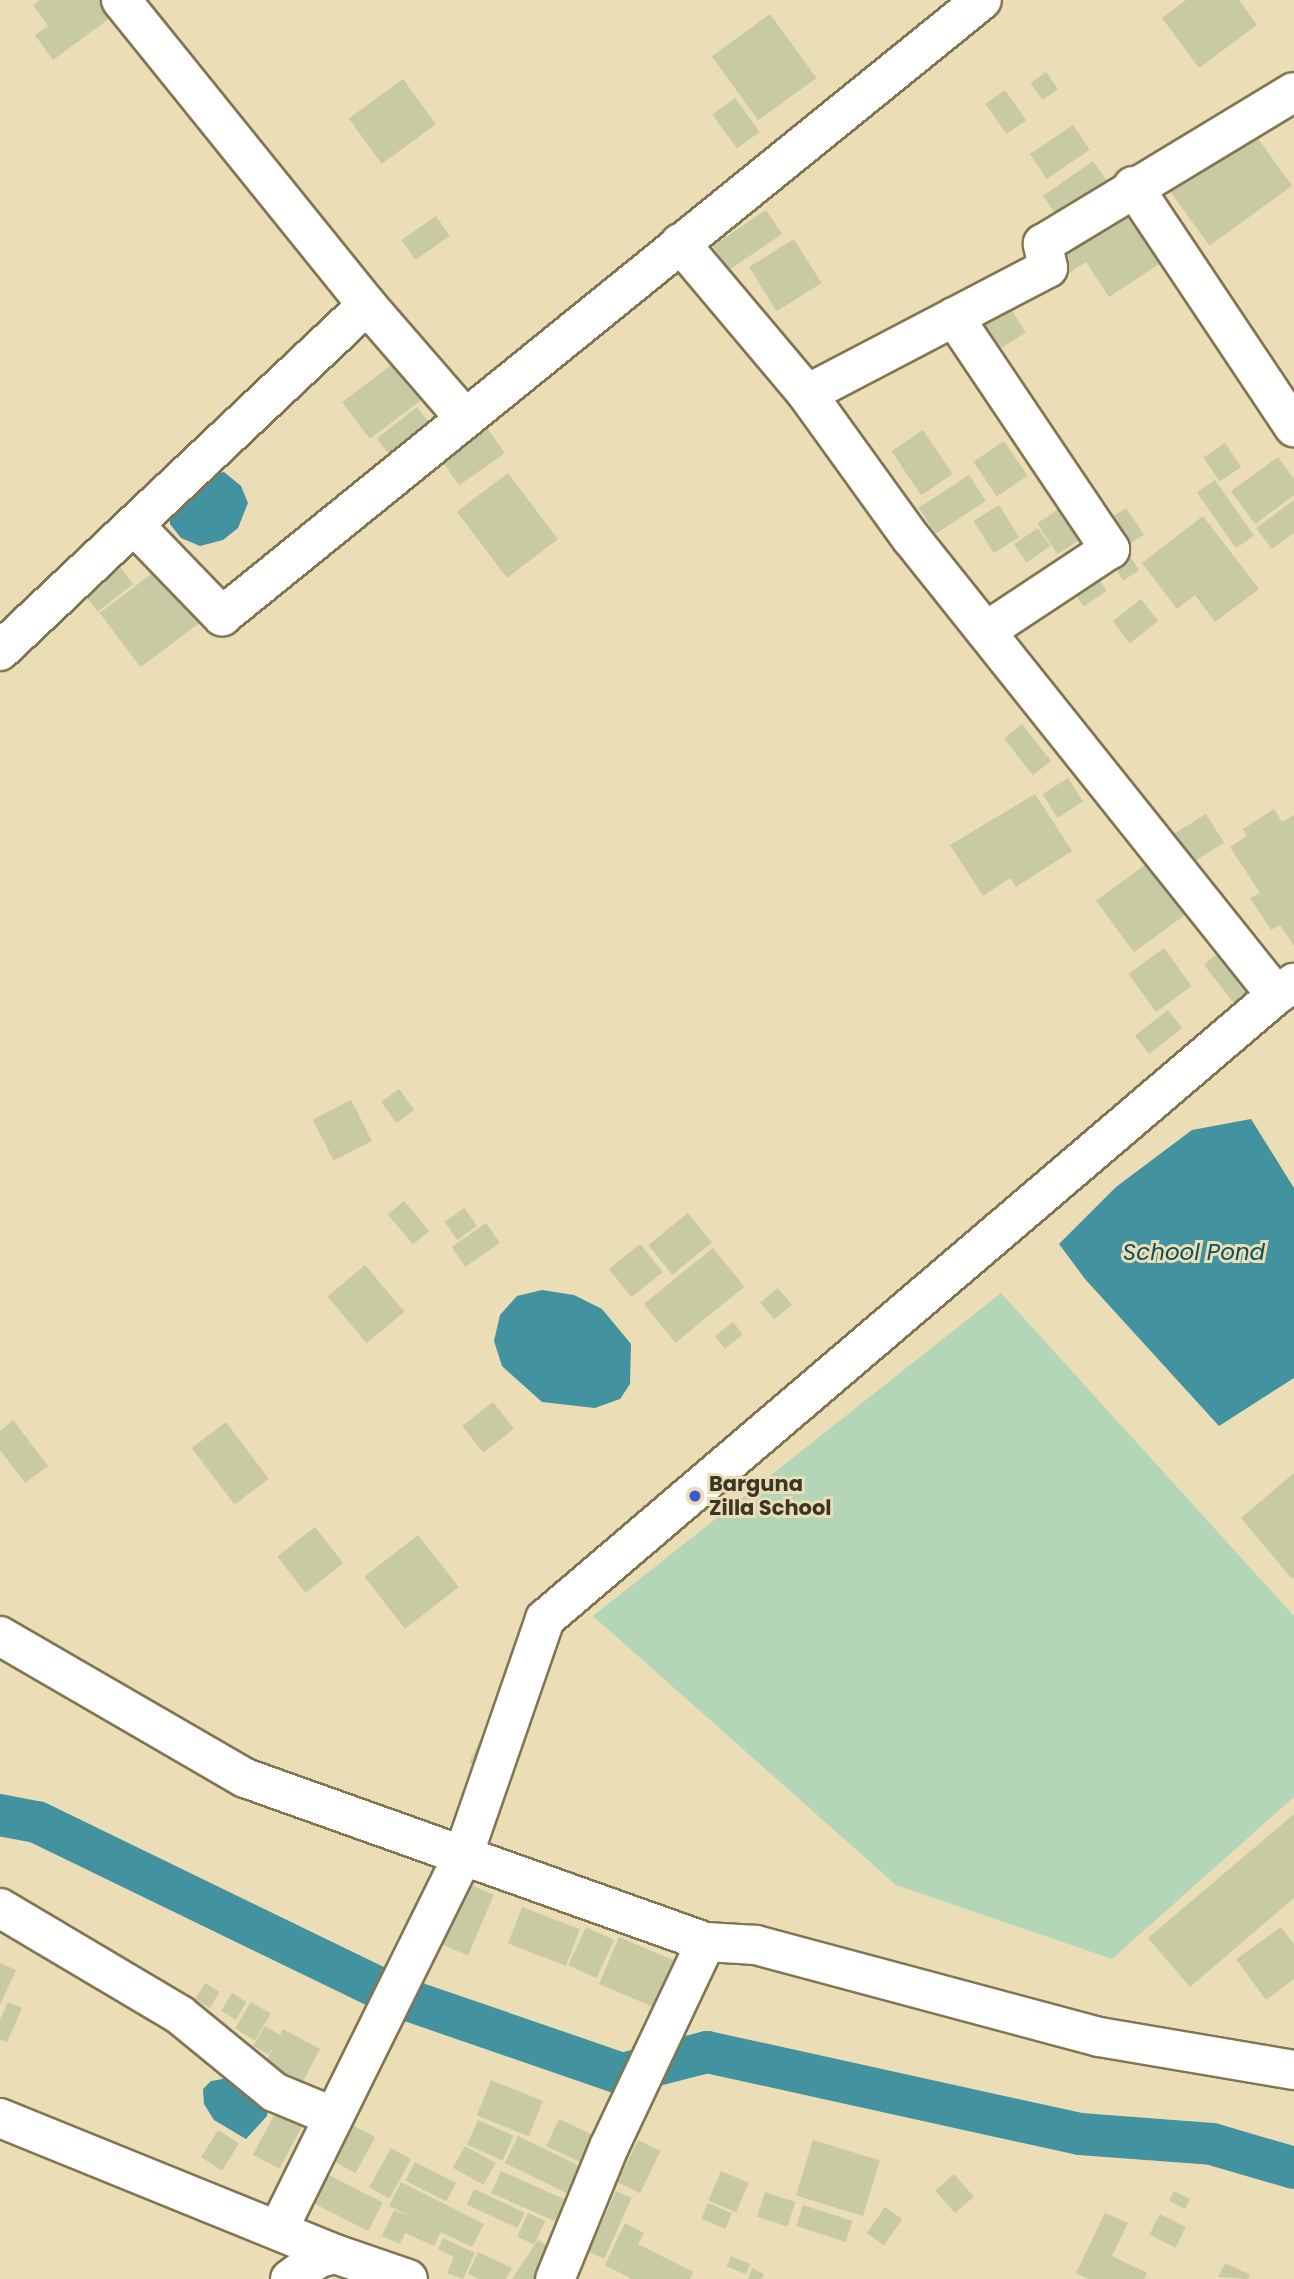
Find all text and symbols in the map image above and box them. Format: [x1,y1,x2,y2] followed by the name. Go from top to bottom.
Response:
[1123,1238,1265,1266] water label: School Pond
[709,1471,832,1521] place label: Barguna Zilla School
[687,1488,703,1504] marker: Barguna Zilla School

